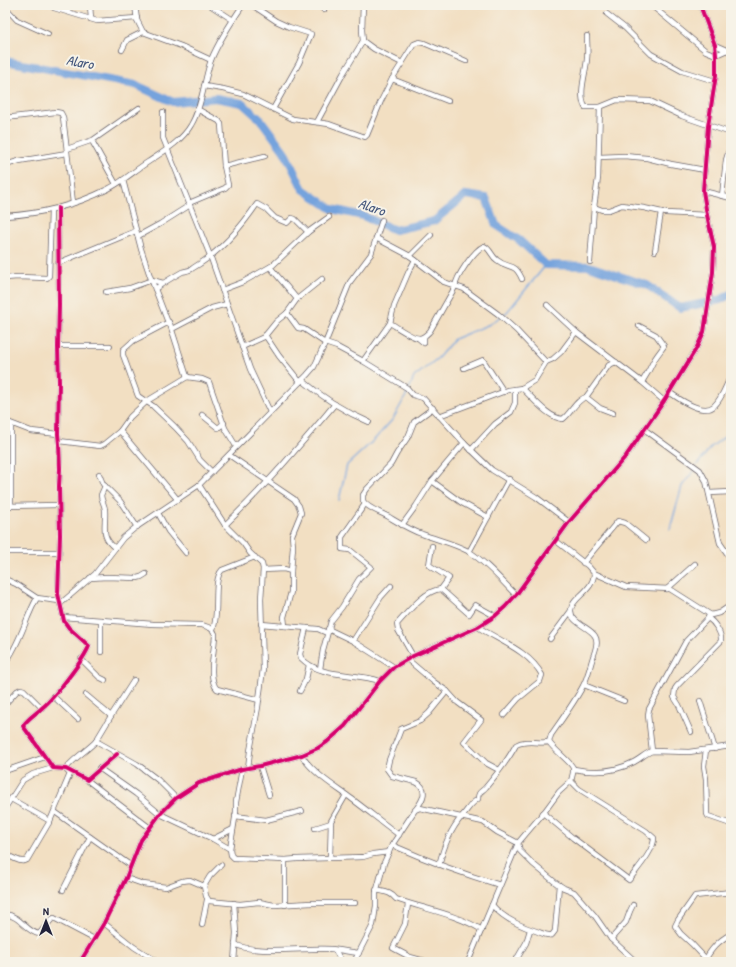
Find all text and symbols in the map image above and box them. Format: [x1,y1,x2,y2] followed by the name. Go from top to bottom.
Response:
[65,50,96,73] water label: Alaro
[356,193,389,220] water label: Alaro
[26,901,66,941] north arrow
[43,904,49,918] text: N

